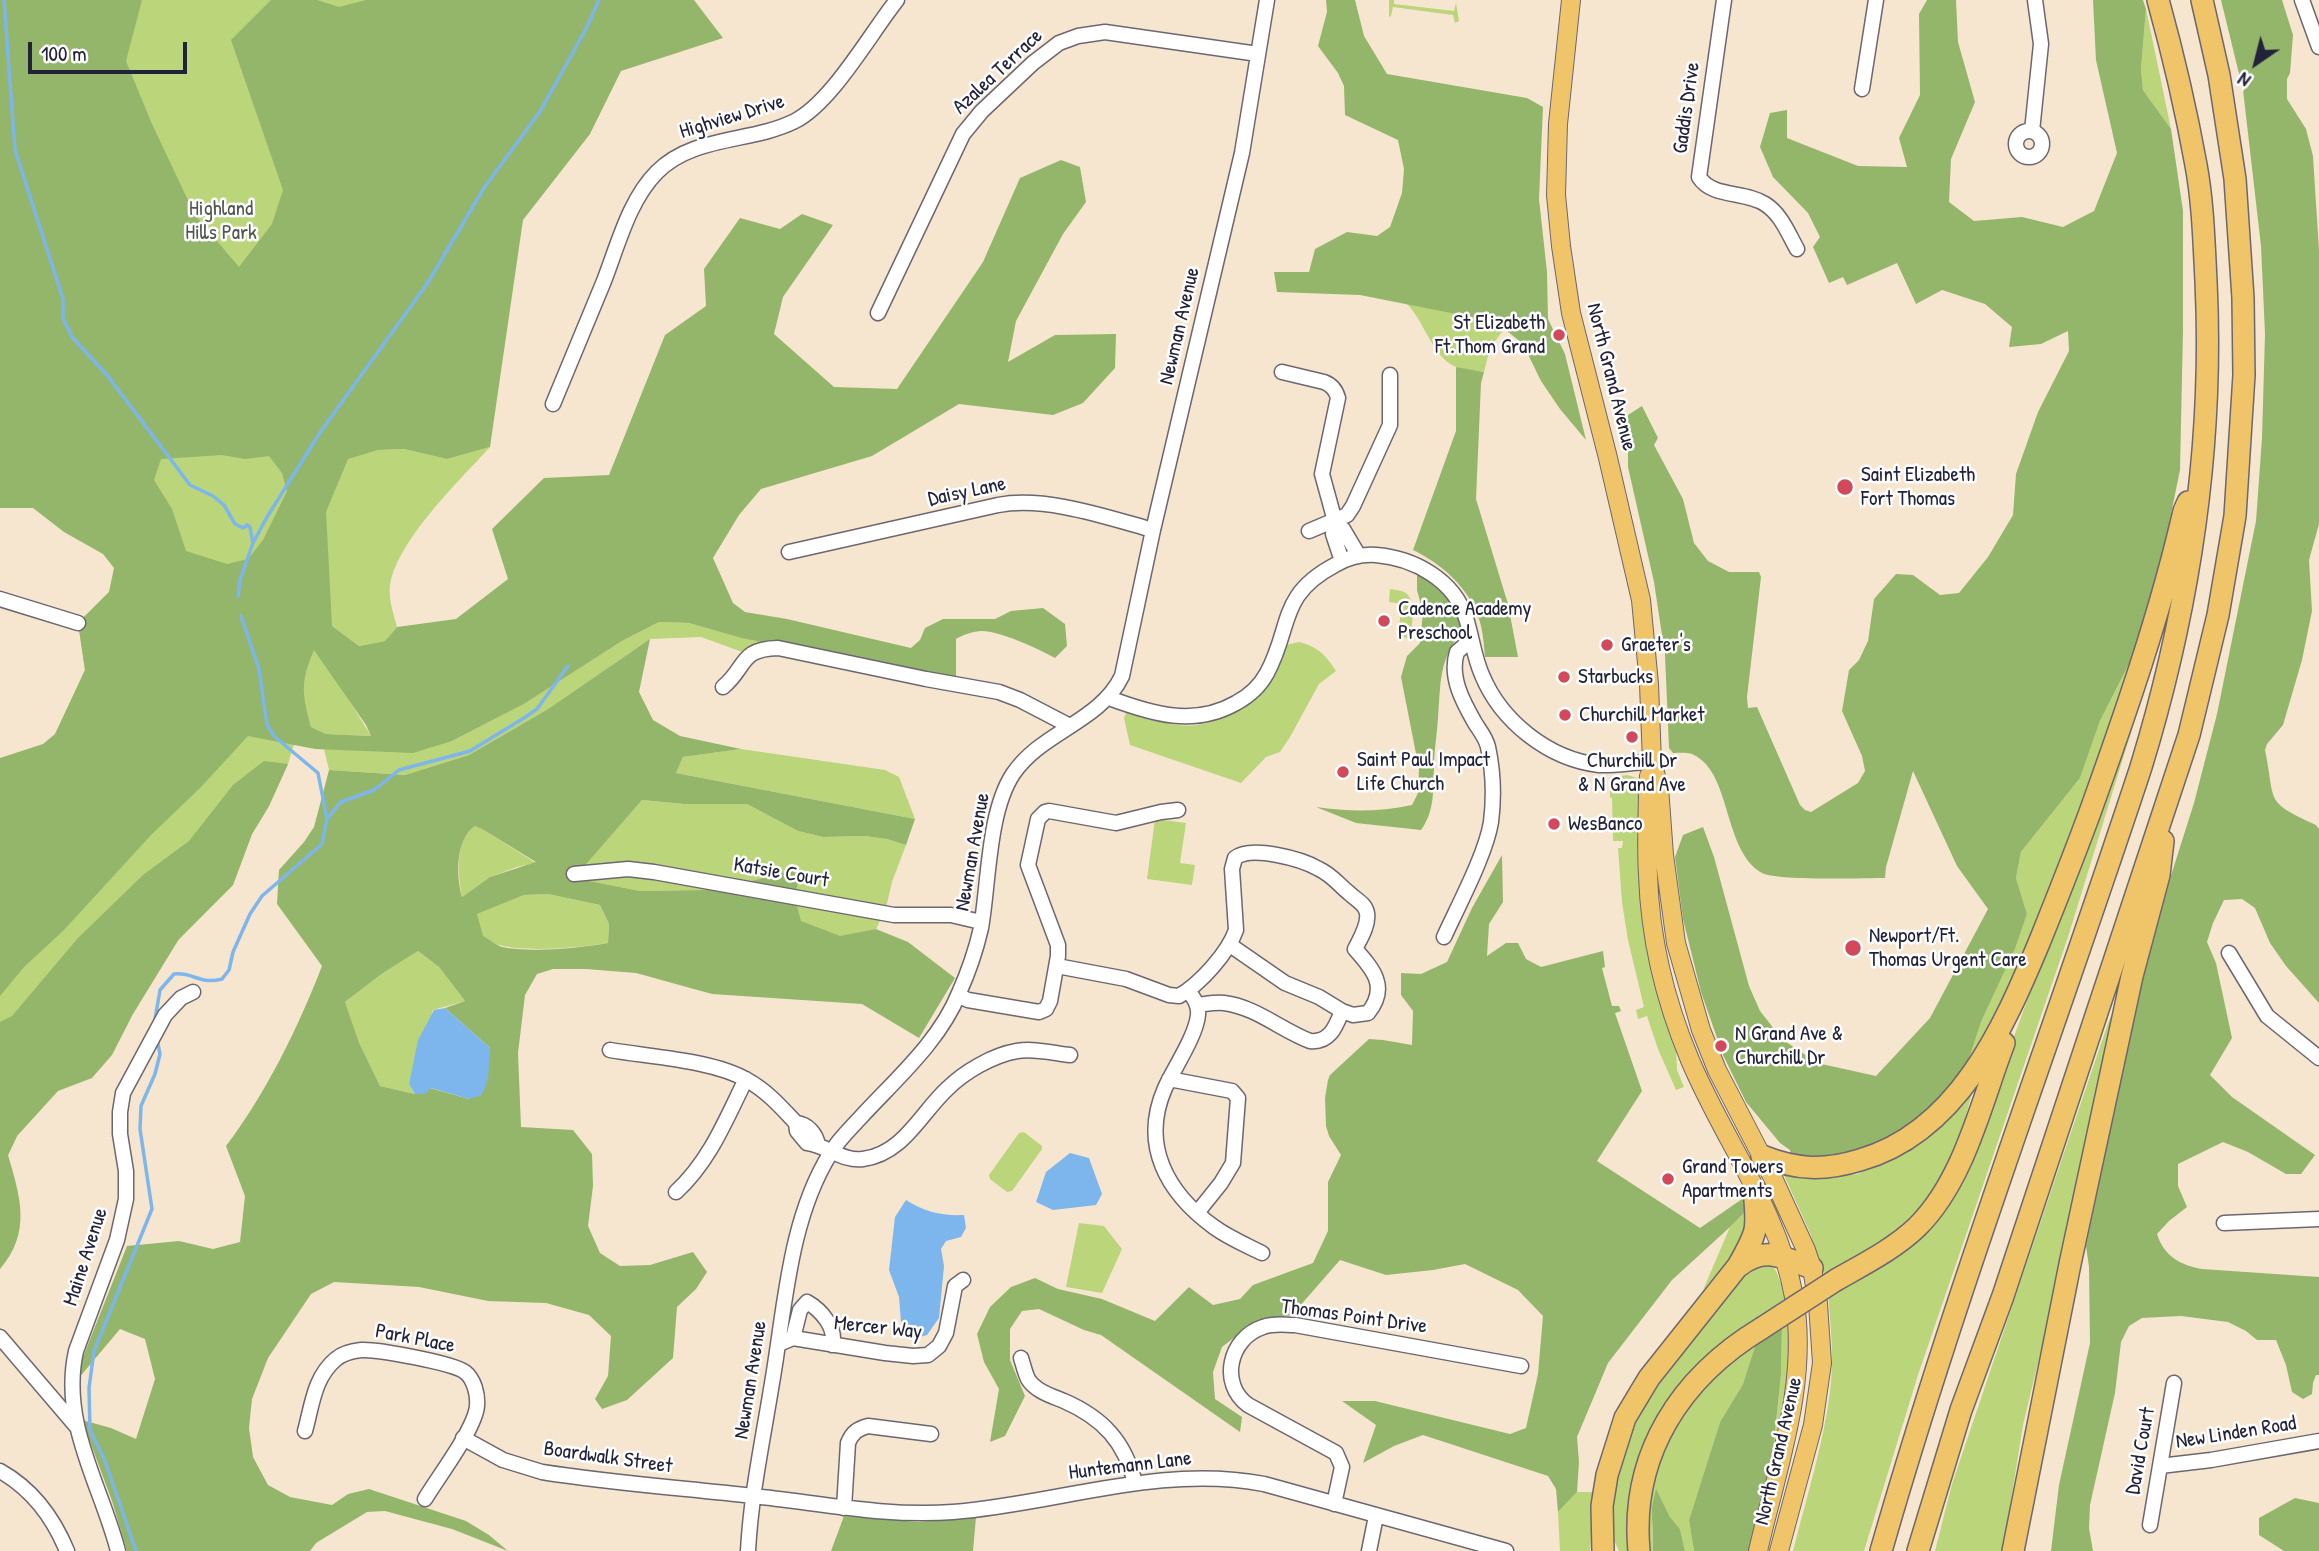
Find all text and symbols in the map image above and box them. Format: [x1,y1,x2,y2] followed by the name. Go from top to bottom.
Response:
[948,24,1048,120] street label: Azalea Terrace
[32,28,191,72] scale bar
[2221,28,2291,98] north arrow
[41,39,87,68] text: 100 m
[1668,61,1706,155] street label: Gaddis Drive
[2232,67,2256,94] text: N
[677,89,787,145] street label: Highview Drive
[185,196,257,246] park label: Highland Hills Park
[1154,265,1206,387] street label: Newman Avenue
[1581,301,1641,453] street label: North Grand Avenue
[1435,310,1545,360] place label: St Elizabeth Ft.Thom Grand
[1551,327,1567,343] marker: St Elizabeth Ft.Thom Grand
[1861,462,1975,512] place label: Saint Elizabeth Fort Thomas
[926,472,1008,512] street label: Daisy Lane
[1835,477,1855,497] marker: Saint Elizabeth Fort Thomas
[1398,596,1531,646] place label: Cadence Academy Preschool
[1376,613,1392,629] marker: Cadence Academy Preschool
[1621,632,1691,658] place label: Graeter's
[1599,637,1615,653] marker: Graeter's
[1578,664,1653,690] place label: Starbucks
[1556,669,1572,685] marker: Starbucks
[1579,702,1704,728] place label: Churchill Market
[1557,707,1573,723] marker: Churchill Market
[1624,729,1640,745] marker: Churchill Dr & N Grand Ave
[1357,747,1490,797] place label: Saint Paul Impact Life Church
[1578,748,1686,798] place label: Churchill Dr & N Grand Ave
[1335,764,1351,780] marker: Saint Paul Impact Life Church
[950,791,996,913] street label: Newman Avenue
[1568,811,1642,837] place label: WesBanco
[1546,816,1562,832] marker: WesBanco
[731,852,831,894] street label: Katsie Court
[1869,923,2027,973] place label: Newport/Ft. Thomas Urgent Care
[1843,938,1863,958] marker: Newport/Ft. Thomas Urgent Care
[1735,1021,1843,1071] place label: N Grand Ave & Churchill Dr
[1713,1038,1729,1054] marker: N Grand Ave & Churchill Dr
[1682,1154,1783,1204] place label: Grand Towers Apartments
[1660,1171,1676,1187] marker: Grand Towers Apartments
[58,1205,114,1309] street label: Maine Avenue
[1280,1294,1428,1340] street label: Thomas Point Drive
[833,1311,923,1345] street label: Mercer Way
[373,1319,457,1359] street label: Park Place
[729,1319,773,1441] street label: Newman Avenue
[1750,1375,1808,1527] street label: North Grand Avenue
[2121,1405,2161,1497] street label: David Court
[2174,1411,2298,1455] street label: New Linden Road
[542,1437,674,1479] street label: Boardwalk Street
[1067,1446,1193,1486] street label: Huntemann Lane

